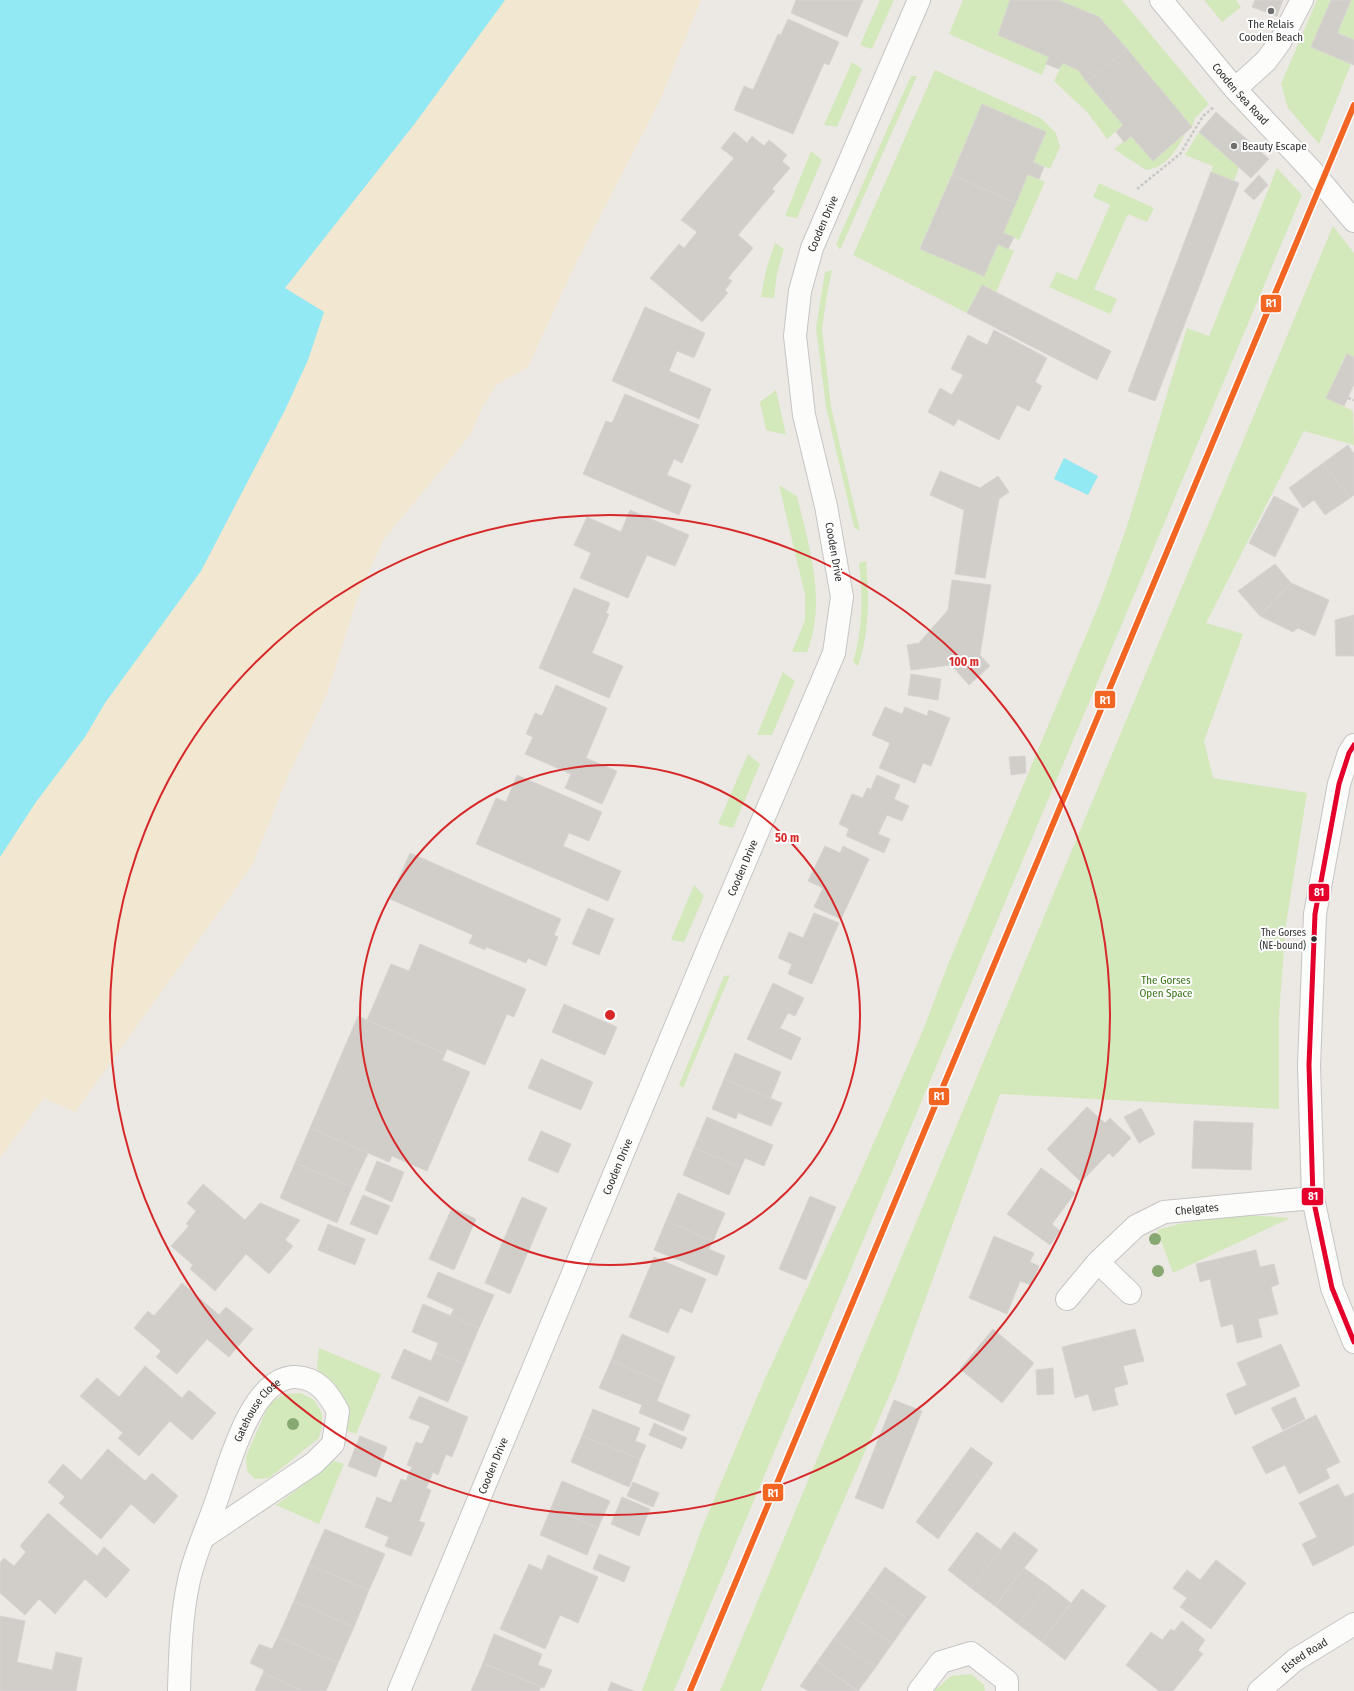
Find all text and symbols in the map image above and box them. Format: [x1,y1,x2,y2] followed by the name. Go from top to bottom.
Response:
[1266,6,1276,16] marker: The Relais Cooden Beach
[1239,18,1303,44] place label: The Relais Cooden Beach
[1210,60,1272,127] street label: Cooden Sea Road
[1242,140,1307,153] place label: Beauty Escape
[1229,141,1239,151] marker: Beauty Escape
[805,194,840,253] street label: Cooden Drive
[1260,294,1282,313] line badge: R1
[1266,297,1276,310] text: R1
[822,521,846,583] street label: Cooden Drive
[949,655,979,669] text: 100 m
[1094,690,1116,709] line badge: R1
[1100,694,1110,707] text: R1
[775,831,799,845] text: 50 m
[725,838,760,898] street label: Cooden Drive
[1308,883,1330,902] line badge: 81
[1314,886,1324,899] text: 81
[1259,927,1306,952] place label: The Gorses (NE-bound)
[1309,934,1319,944] marker: The Gorses (NE-bound)
[1139,974,1193,1000] park label: The Gorses Open Space
[603,1008,617,1022] centre of rings
[928,1087,950,1106] line badge: R1
[934,1090,944,1103] text: R1
[600,1136,635,1197] street label: Cooden Drive
[1301,1187,1324,1206] line badge: 81
[1308,1190,1318,1203] text: 81
[1175,1200,1220,1217] street label: Chelgates
[231,1375,283,1444] street label: Gatehouse Close
[475,1436,510,1496] street label: Cooden Drive
[762,1483,784,1502] line badge: R1
[768,1487,778,1500] text: R1
[1279,1635,1330,1675] street label: Elsted Road

